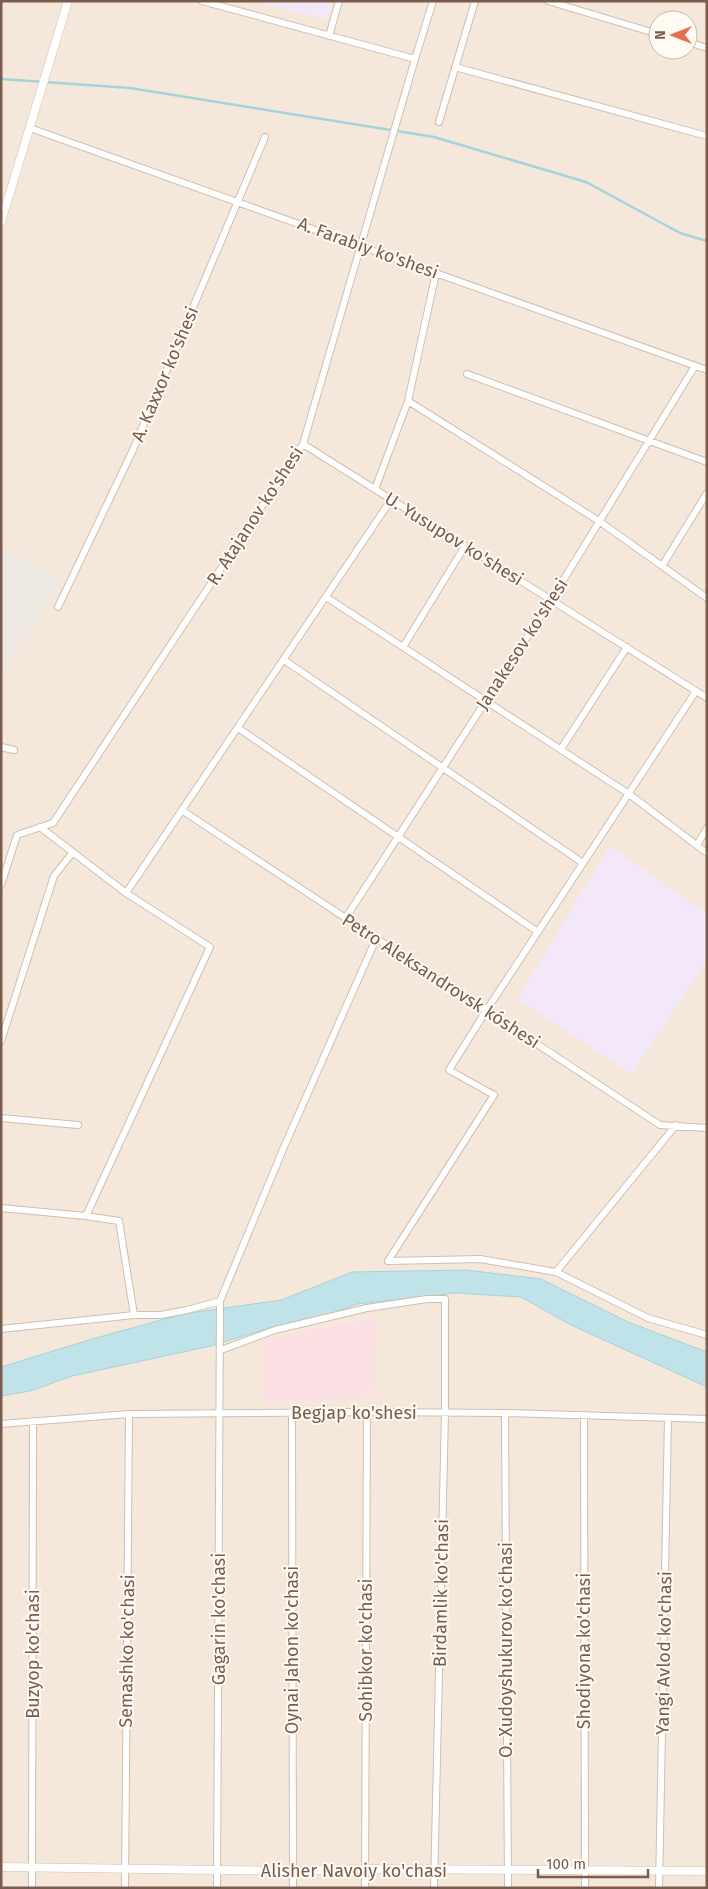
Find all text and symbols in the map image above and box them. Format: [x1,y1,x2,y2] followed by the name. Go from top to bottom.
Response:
[648,10,698,60] north arrow
[652,30,669,40] text: N
[295,212,441,284] street label: A. Farabiy ko'shesi
[127,303,203,445] street label: A. Kaxxor ko'shesi
[202,442,308,590] street label: R. Atajanov ko'shesi
[381,487,527,591] street label: U. Yusupov ko'shesi
[471,574,573,714] street label: Janakesov ko'shesi
[338,909,544,1053] street label: Petro Aleksandrovsk kóshesi
[291,1402,417,1424] street label: Begjap ko'shesi
[429,1519,453,1667] street label: Birdamlik ko'chasi
[495,1542,517,1758] street label: O. Xudoyshukurov ko'chasi
[208,1553,230,1685] street label: Gagarin ko'chasi
[281,1566,303,1734] street label: Oynai Jahon ko'chasi
[652,1571,676,1735] street label: Yangi Avlod ko'chasi
[573,1573,595,1729] street label: Shodiyona ko'chasi
[115,1574,139,1728] street label: Semashko ko'chasi
[355,1578,377,1722] street label: Sohibkor ko'chasi
[22,1589,44,1719] street label: Buzyop ko'chasi
[538,1846,648,1878] scale bar
[546,1855,586,1873] text: 100 m
[261,1860,447,1882] street label: Alisher Navoiy ko'chasi

